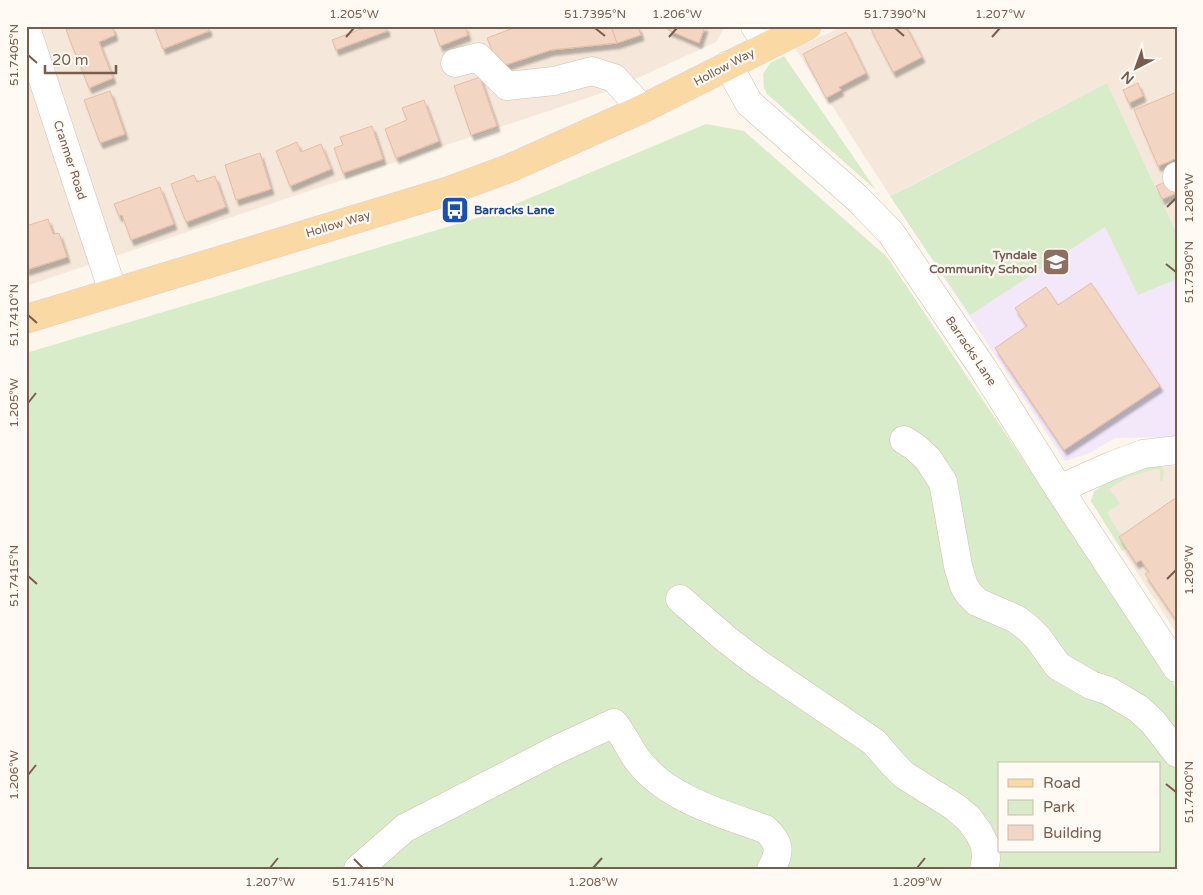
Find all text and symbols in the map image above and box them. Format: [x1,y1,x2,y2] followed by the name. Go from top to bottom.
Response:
[329,7,379,21] text: 1.205°W
[564,7,626,21] text: 51.7395°N
[652,7,702,21] text: 1.206°W
[864,7,926,21] text: 51.7390°N
[975,7,1025,21] text: 1.207°W
[7,24,21,86] text: 51.7405°N
[45,42,116,74] scale bar
[1110,42,1160,92] north arrow
[691,45,757,89] street label: Hollow Way
[52,51,89,69] text: 20 m
[1118,67,1138,88] text: N
[51,119,89,201] street label: Cranmer Road
[1182,173,1196,223] text: 1.208°W
[440,195,470,225] bus stop icon: Barracks Lane
[474,203,555,217] place label: Barracks Lane
[304,207,372,240] street label: Hollow Way
[1182,241,1196,303] text: 51.7390°N
[1041,247,1071,277] school or university icon: Tyndale Community School
[929,248,1037,277] place label: Tyndale Community School
[7,284,21,346] text: 51.7410°N
[943,314,999,388] street label: Barracks Lane
[7,378,21,428] text: 1.205°W
[7,545,21,607] text: 51.7415°N
[1182,545,1196,595] text: 1.209°W
[7,750,21,800] text: 1.206°W
[1182,761,1196,823] text: 51.7400°N
[998,762,1160,852] legend
[1043,774,1081,792] text: Road
[1043,798,1075,816] text: Park
[1043,824,1102,842] text: Building
[245,875,295,889] text: 1.207°W
[332,875,394,889] text: 51.7415°N
[568,875,618,889] text: 1.208°W
[892,875,942,889] text: 1.209°W

